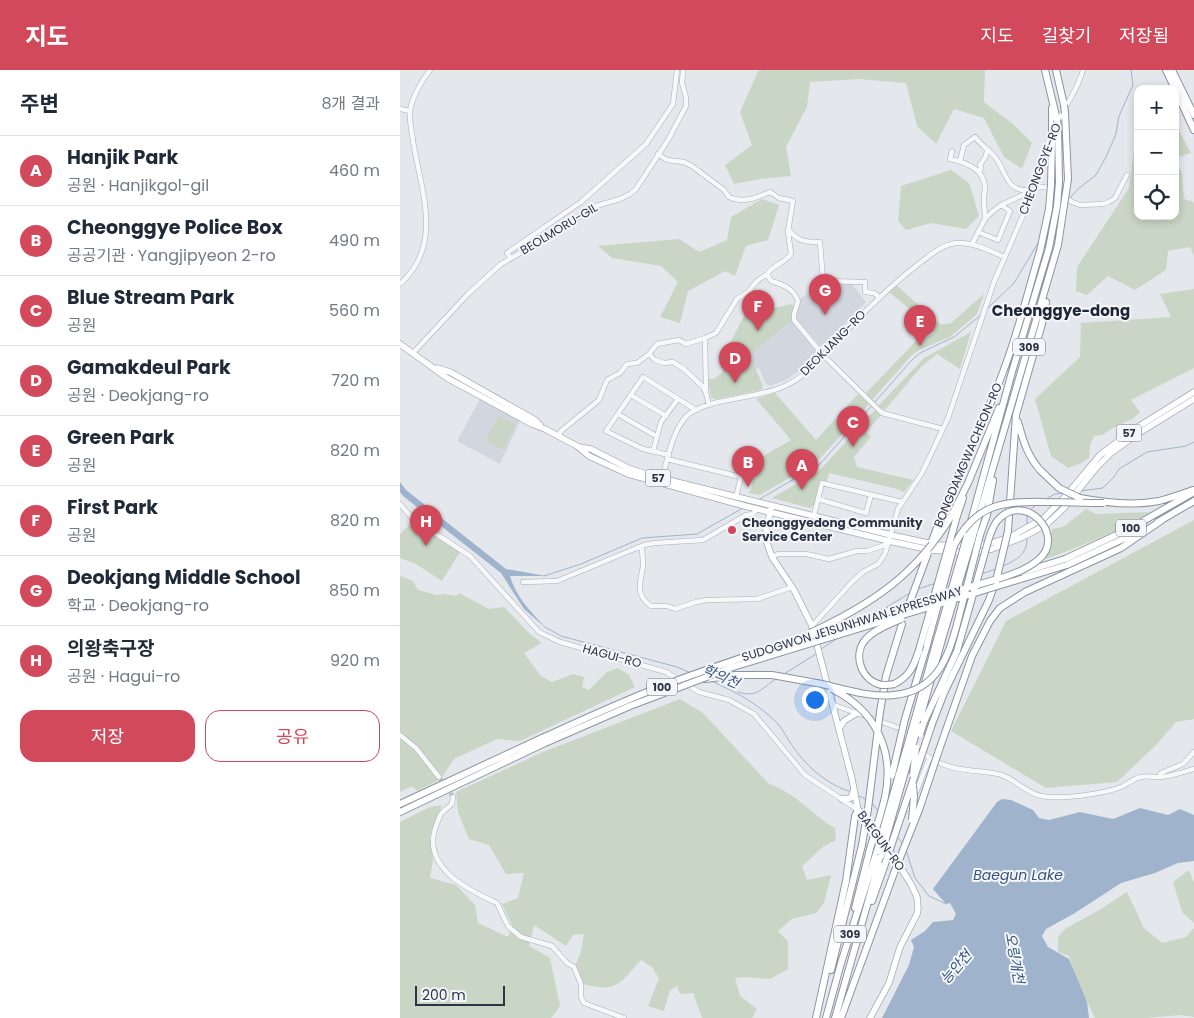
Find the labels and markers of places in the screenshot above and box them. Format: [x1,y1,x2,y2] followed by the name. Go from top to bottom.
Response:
[809,274,841,315] pin: G
[742,290,774,331] pin: F
[904,305,936,346] pin: E
[719,342,751,383] pin: D
[837,406,869,447] pin: C
[732,446,764,487] pin: B
[786,449,818,490] pin: A
[410,505,442,546] pin: H
[742,514,923,545] place label: Cheonggyedong Community Service Center
[726,524,738,536] marker: Cheonggyedong Community Service Center

